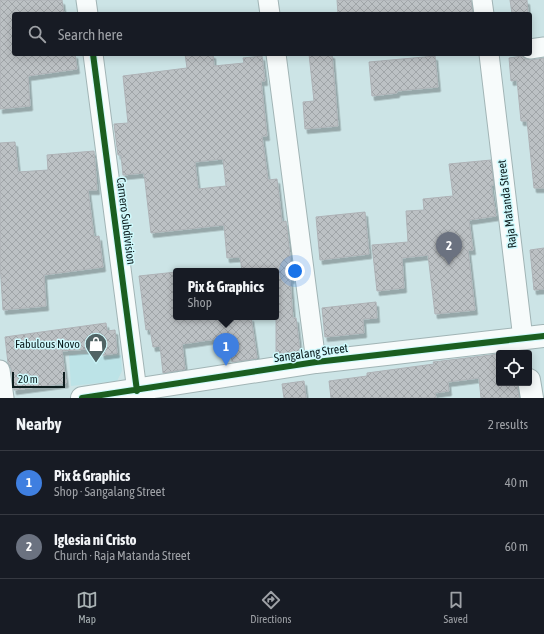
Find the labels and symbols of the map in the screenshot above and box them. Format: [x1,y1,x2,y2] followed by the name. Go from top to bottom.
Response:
[495,158,519,249] street label: Raja Matanda Street
[114,177,138,265] street label: Carnero Subdivision
[436,232,462,265] pin: 2
[285,261,305,281] your location
[83,331,109,364] shop icon: Fabulous Novo
[213,333,239,366] pin: 1
[15,337,80,351] place label: Fabulous Novo
[273,341,349,365] street label: Sangalang Street
[12,370,65,389] scale bar

